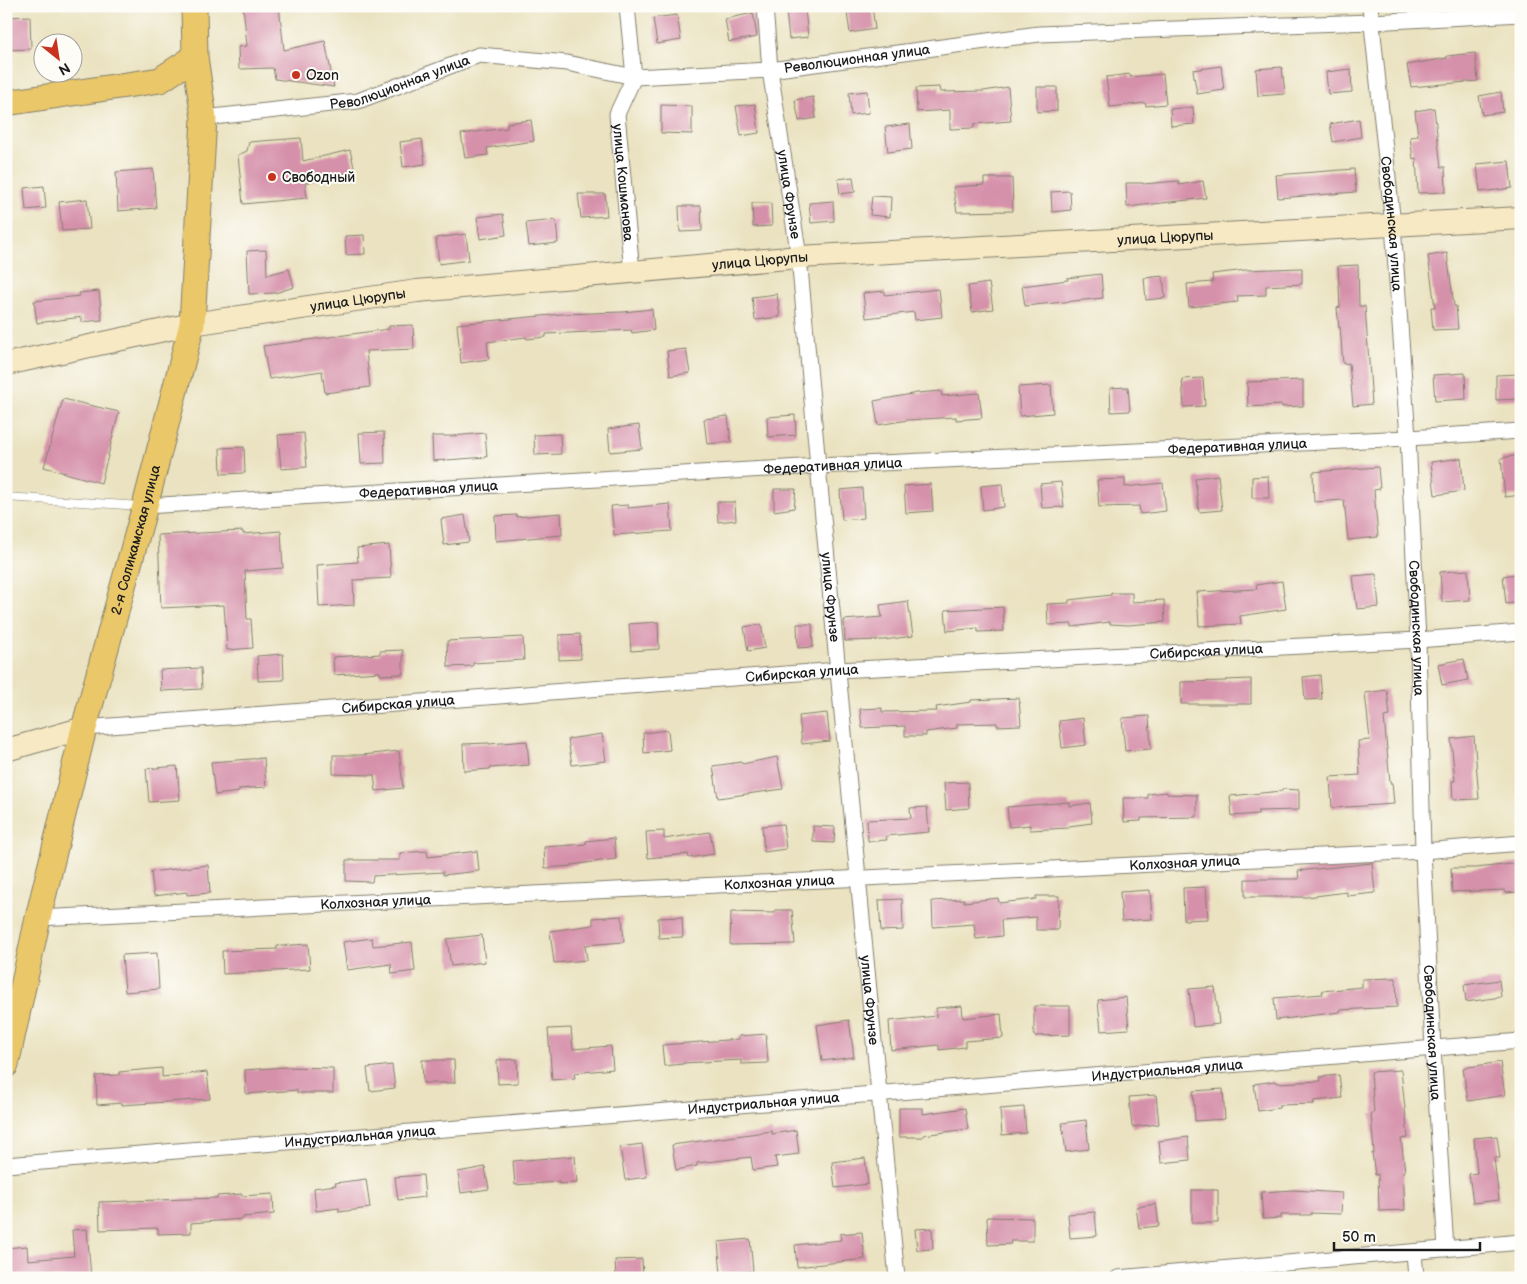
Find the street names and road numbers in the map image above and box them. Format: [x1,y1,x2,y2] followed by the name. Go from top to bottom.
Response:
[783,40,932,77] street label: Революционная улица
[329,51,473,113] street label: Революционная улица
[609,123,638,243] street label: улица Кошманова
[774,148,805,240] street label: улица Фрунзе
[1377,155,1406,293] street label: Свободинская улица
[1117,226,1214,248] street label: улица Цюрупы
[711,248,808,273] street label: улица Цюрупы
[309,284,407,315] street label: улица Цюрупы
[1167,434,1308,458] street label: Федеративная улица
[763,453,904,478] street label: Федеративная улица
[107,462,164,617] street label: 2-я Соликамская улица
[358,476,499,502] street label: Федеративная улица
[818,551,844,643] street label: улица Фрунзе
[1406,560,1428,697] street label: Свободинская улица
[1149,639,1264,662] street label: Сибирская улица
[745,660,860,686] street label: Сибирская улица
[341,691,456,717] street label: Сибирская улица
[1129,851,1241,874] street label: Колхозная улица
[723,871,836,893] street label: Колхозная улица
[320,890,432,913] street label: Колхозная улица
[857,954,883,1046] street label: улица Фрунзе
[1420,965,1445,1102] street label: Свободинская улица
[1091,1055,1244,1085] street label: Индустриальная улица
[687,1088,841,1118] street label: Индустриальная улица
[283,1121,437,1151] street label: Индустриальная улица

